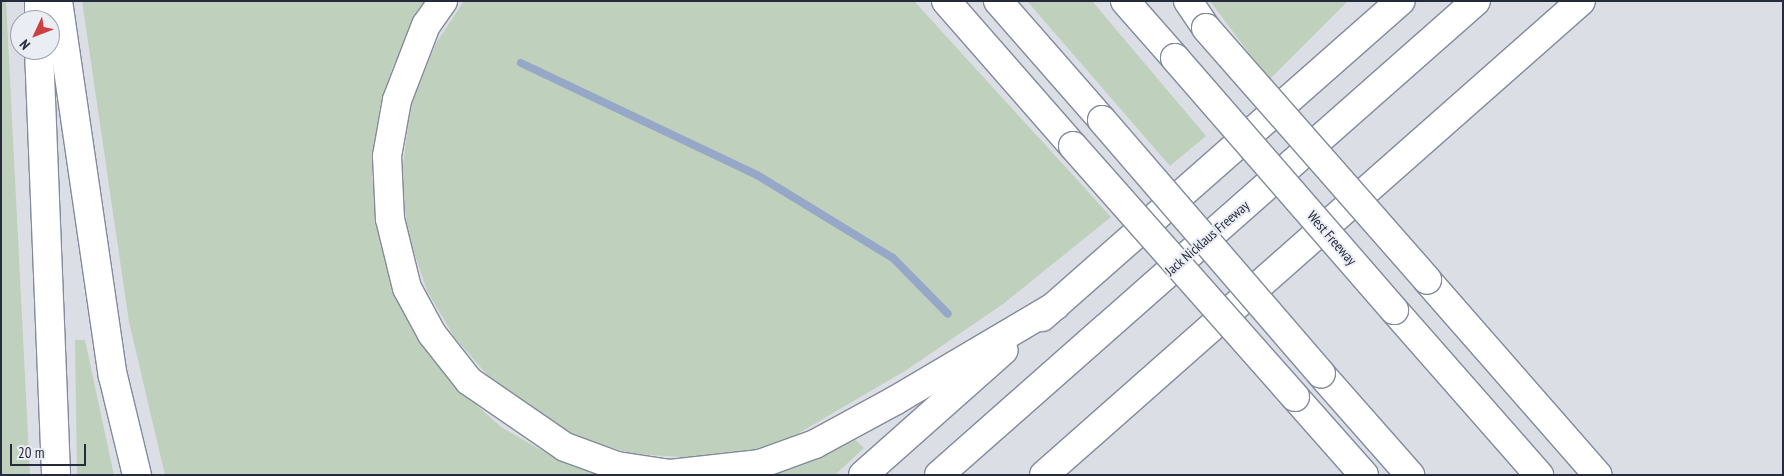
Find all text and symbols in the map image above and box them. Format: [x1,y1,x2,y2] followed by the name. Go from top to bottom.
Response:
[10,10,60,60] north arrow
[16,36,34,53] text: N
[1161,197,1253,279] street label: Jack Nicklaus Freeway
[1304,207,1360,269] street label: West Freeway
[12,434,89,466] scale bar
[18,443,44,462] text: 20 m

